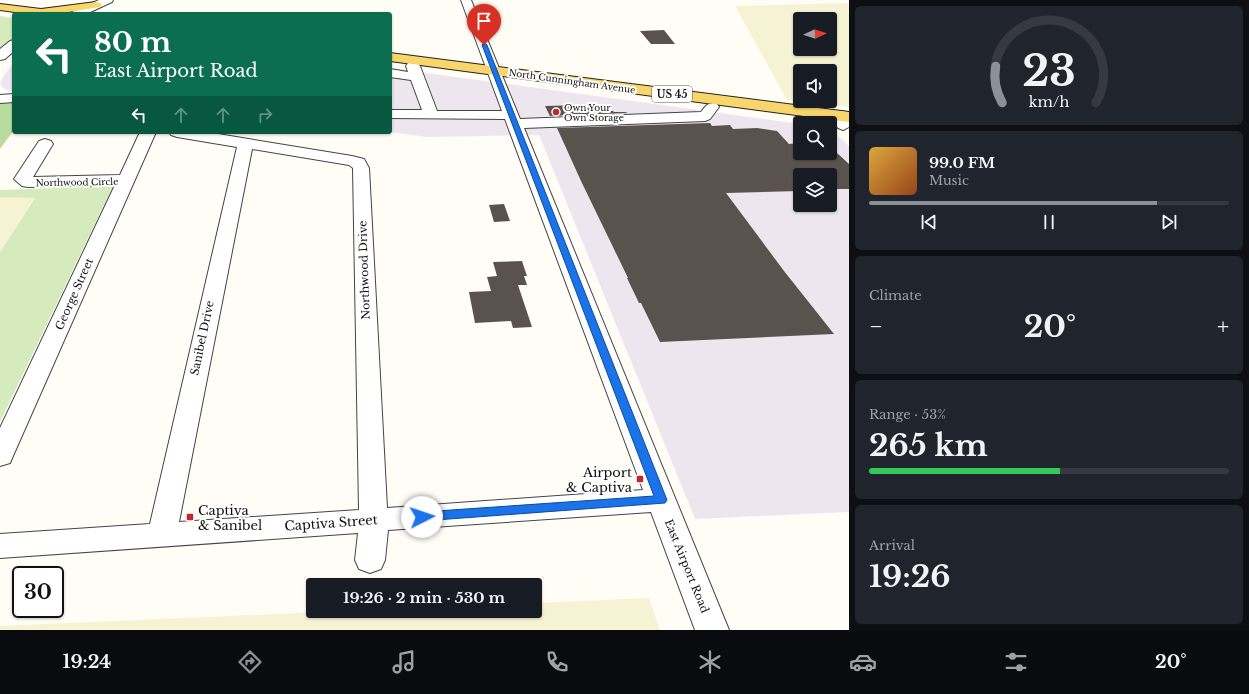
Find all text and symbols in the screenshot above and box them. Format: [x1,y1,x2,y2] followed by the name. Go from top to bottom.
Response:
[467,4,501,45] pin
[473,10,495,32] icon: arrive
[793,12,837,56] north arrow
[793,12,837,212] map controls
[94,25,171,60] text: 80 m
[28,28,80,80] icon: left
[1022,46,1076,97] text: 23
[94,60,258,82] text: East Airport Road
[793,64,837,108] button: sound
[508,67,636,95] street label: North Cunningham Avenue
[652,86,692,102] road number: US 45
[1029,93,1069,111] text: km/h
[564,102,624,123] place label: Own Your Own Storage
[128,104,150,126] icon: left
[170,104,192,126] icon: ahead
[212,104,234,126] icon: ahead
[254,104,276,126] icon: right
[551,107,561,117] marker: Own Your Own Storage
[793,116,837,160] button: search
[929,153,995,172] text: 99.0 FM
[793,168,837,212] button: layers
[929,172,969,189] text: Music
[36,176,118,188] street label: Northwood Circle
[918,211,940,233] icon: previous
[1038,211,1060,233] icon: pause
[1158,211,1180,233] icon: next
[355,220,373,320] street label: Northwood Drive
[52,255,96,332] street label: George Street
[869,287,922,304] text: Climate
[187,299,217,377] street label: Sanibel Drive
[1024,308,1076,345] text: 20°
[869,313,883,340] text: −
[1217,313,1229,340] text: +
[869,406,946,423] text: Range · 53%
[869,427,988,464] text: 265 km
[566,464,633,496] place label: Airport & Captiva
[635,474,645,484] marker: Airport & Captiva
[401,496,443,538] position arrow
[198,502,262,534] place label: Captiva & Sanibel
[284,511,378,535] street label: Captiva Street
[185,512,195,522] marker: Captiva & Sanibel
[662,517,712,615] street label: East Airport Road
[869,537,915,554] text: Arrival
[869,558,951,595] text: 19:26
[12,566,64,618] speed limit sign: 30
[343,588,505,607] text: 19:26 · 2 min · 530 m
[236,648,264,676] icon: directions
[390,648,418,676] icon: music
[543,648,571,676] icon: phone
[696,648,724,676] icon: climate
[849,648,877,676] icon: car
[1002,648,1030,676] icon: filters
[63,651,111,673] text: 19:24
[1155,651,1186,673] text: 20°

